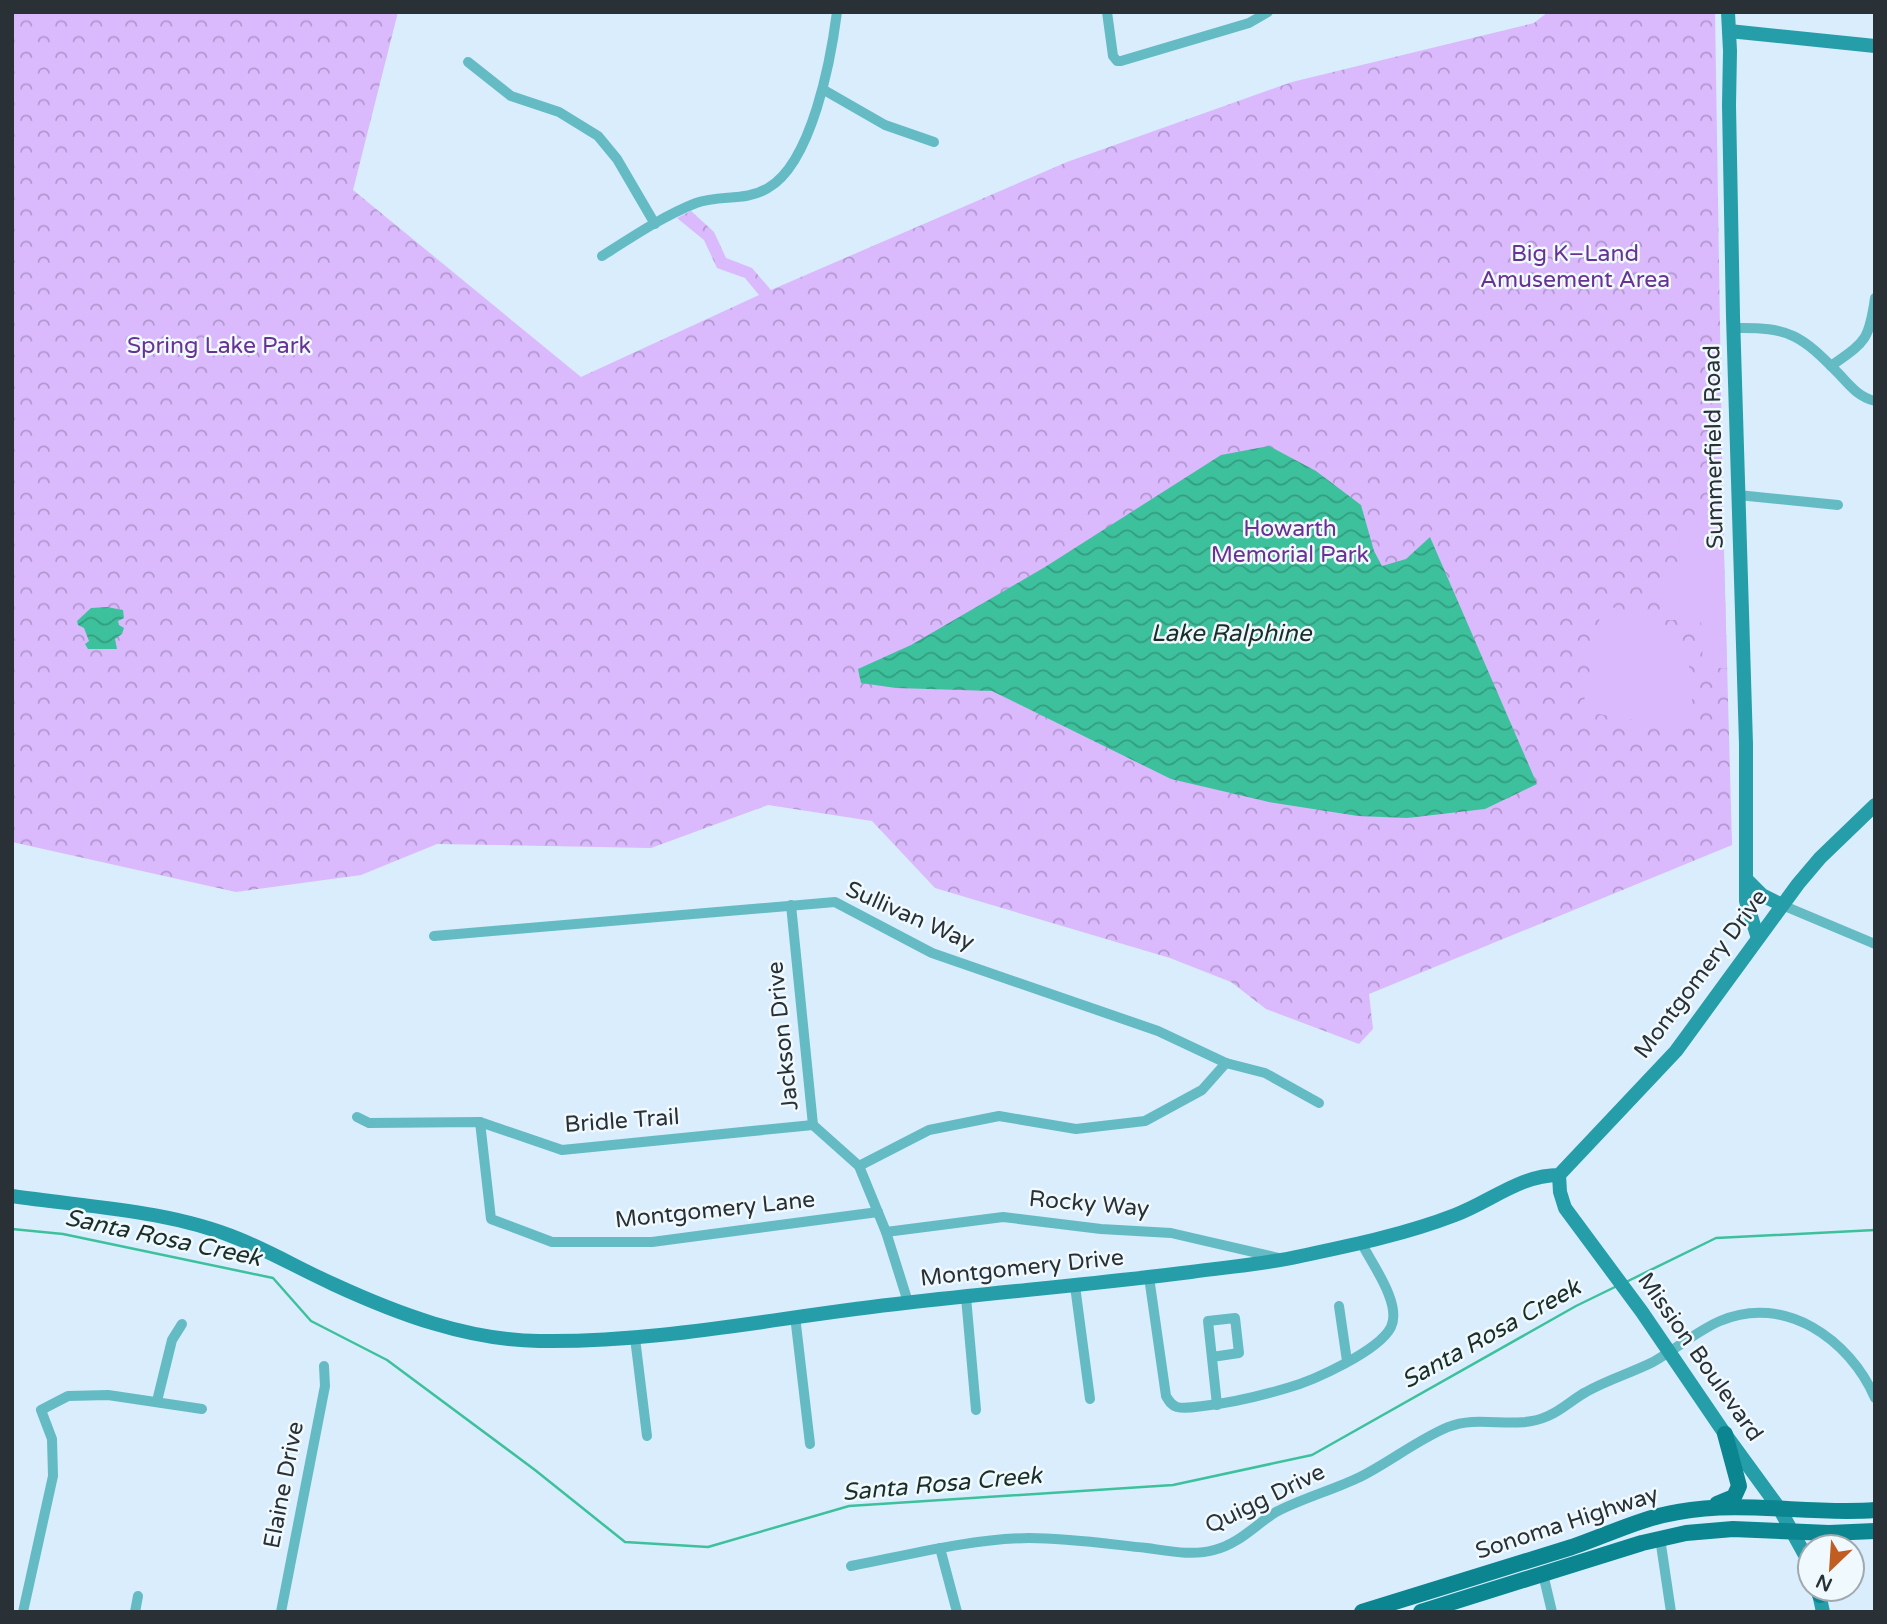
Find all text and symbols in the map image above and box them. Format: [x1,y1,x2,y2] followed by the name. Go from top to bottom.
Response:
[1480,240,1670,294] park label: Big K–Land Amusement Area
[127,332,311,360] park label: Spring Lake Park
[1698,345,1730,549] street label: Summerfield Road
[1211,515,1369,569] park label: Howarth Memorial Park
[1151,619,1313,648] water label: Lake Ralphine
[841,875,979,957] street label: Sullivan Way
[1628,884,1774,1064] street label: Montgomery Drive
[761,960,805,1112] street label: Jackson Drive
[563,1103,681,1139] street label: Bridle Trail
[1028,1185,1150,1223] street label: Rocky Way
[613,1186,817,1234] street label: Montgomery Lane
[62,1203,266,1273] water label: Santa Rosa Creek
[919,1243,1125,1293] street label: Montgomery Drive
[1631,1267,1769,1447] street label: Mission Boulevard
[1397,1272,1587,1395] water label: Santa Rosa Creek
[258,1419,310,1551] street label: Elaine Drive
[1200,1458,1330,1540] street label: Quigg Drive
[841,1461,1045,1507] water label: Santa Rosa Creek
[1472,1480,1662,1566] street label: Sonoma Highway
[1796,1533,1866,1603] north arrow
[1813,1569,1836,1596] text: N

